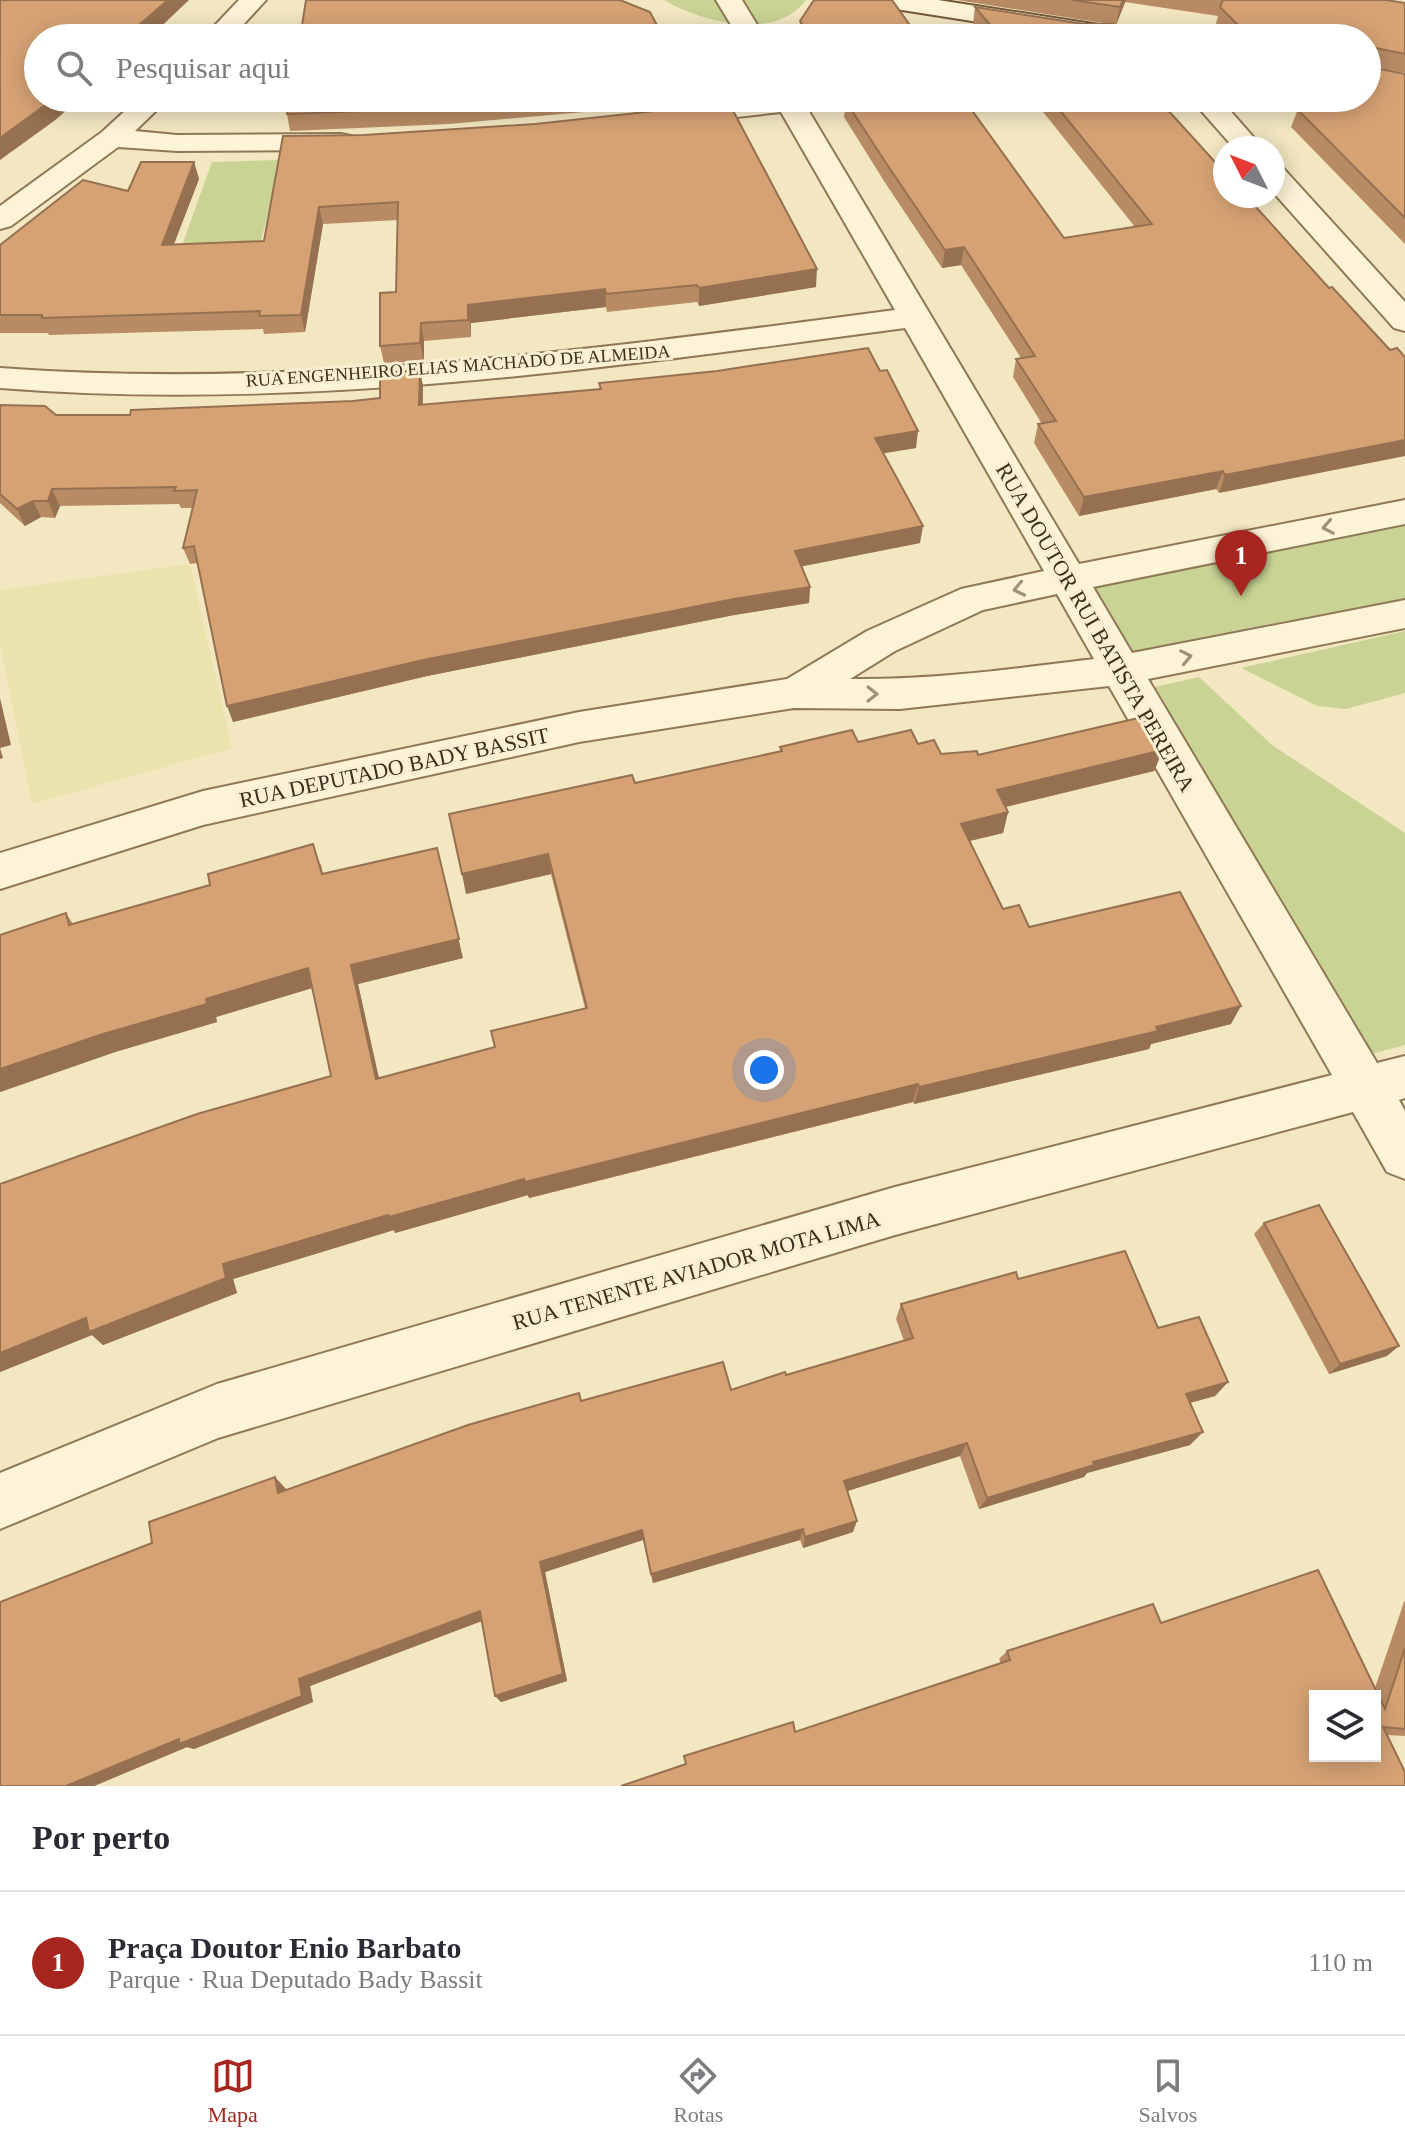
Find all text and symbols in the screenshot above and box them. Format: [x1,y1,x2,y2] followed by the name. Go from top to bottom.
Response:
[24,24,1381,112] search box
[52,46,96,90] icon: search
[116,51,290,84] text: Pesquisar aqui
[1213,136,1285,208] north arrow
[245,341,671,391] street label: RUA ENGENHEIRO ELIAS MACHADO DE ALMEIDA
[991,458,1200,796] street label: RUA DOUTOR RUI BATISTA PEREIRA
[1322,518,1336,535] one-way arrow
[1215,530,1267,596] pin: 1
[1012,580,1026,597] one-way arrow
[1178,649,1192,666] one-way arrow
[866,685,879,703] one-way arrow
[237,722,552,813] street label: RUA DEPUTADO BADY BASSIT
[744,1050,784,1090] your location
[509,1206,883,1335] street label: RUA TENENTE AVIADOR MOTA LIMA
[1309,1690,1381,1762] map controls
[1309,1690,1381,1762] button: layers
[32,1819,170,1856] text: Por perto
[108,1931,462,1964] text: Praça Doutor Enio Barbato
[52,1948,65,1977] text: 1
[1308,1948,1373,1977] text: 110 m
[108,1965,483,1994] text: Parque · Rua Deputado Bady Bassit
[208,2054,258,2128] tab: Mapa
[673,2054,723,2128] tab: Rotas
[1139,2054,1197,2128] tab: Salvos

